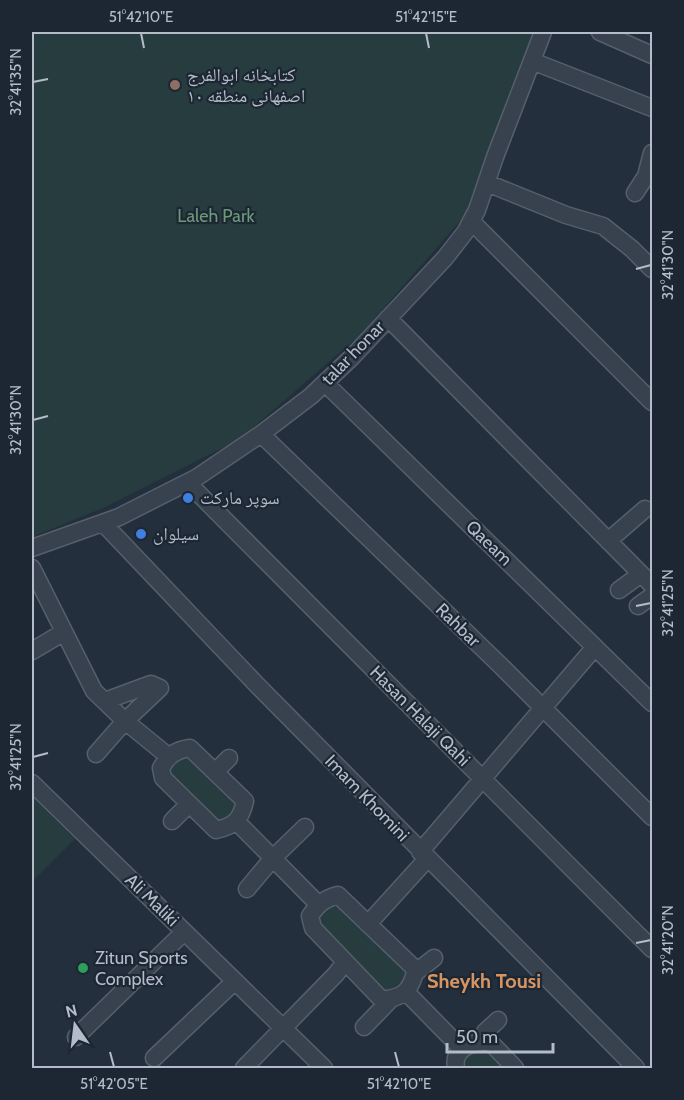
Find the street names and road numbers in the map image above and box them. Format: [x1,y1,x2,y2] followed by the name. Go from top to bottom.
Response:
[317,316,389,390] street label: talar honar
[461,516,517,570] street label: Qaeam
[431,599,485,652] street label: Rahbar
[365,661,475,771] street label: Hasan Halaji Qahi
[320,750,414,846] street label: Imam Khomini
[121,869,183,931] street label: Ali Maliki

